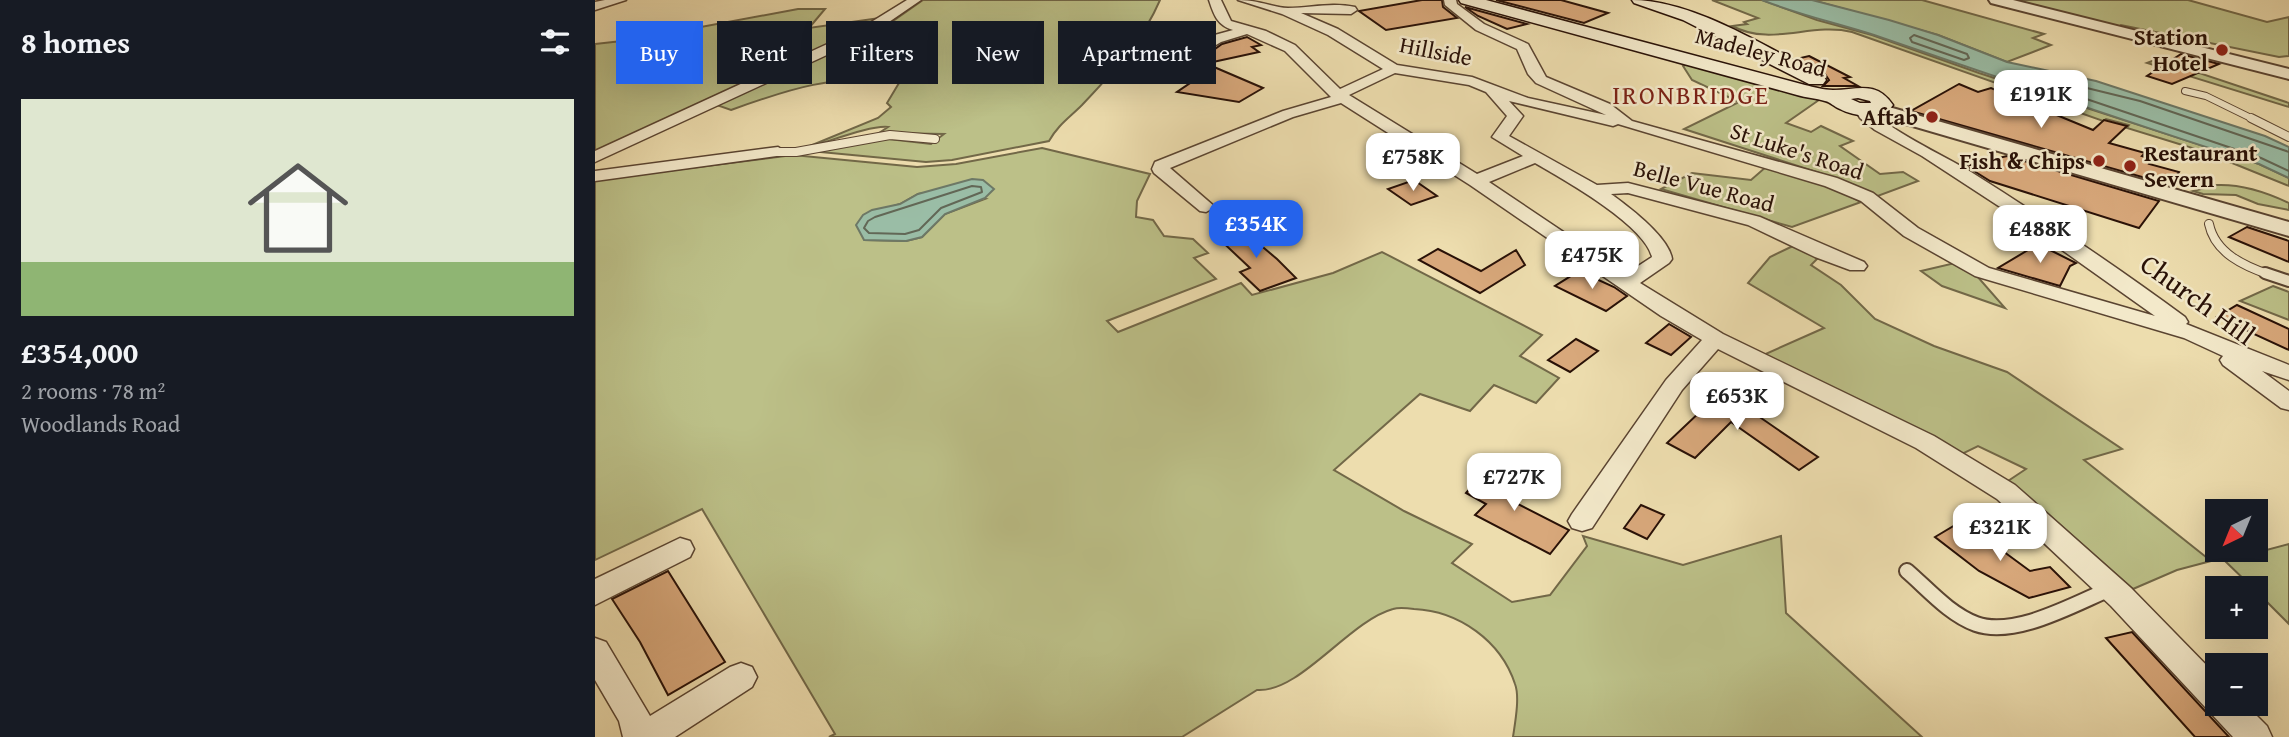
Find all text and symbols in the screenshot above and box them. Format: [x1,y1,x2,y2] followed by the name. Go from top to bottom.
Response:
[1692,18,1831,85] street label: Madeley Road
[21,20,130,64] text: 8 homes
[2134,20,2208,79] place label: Station Hotel
[616,21,703,84] chip: Buy
[717,21,812,84] chip: Rent
[826,21,938,84] chip: Filters
[952,21,1044,84] chip: New
[1058,21,1216,84] chip: Apartment
[536,23,574,61] icon: filters
[1397,27,1475,74] street label: Hillside
[2214,42,2230,58] marker: Station Hotel
[1992,71,2090,130] pin: £191K
[1612,75,1770,114] district label: IRONBRIDGE
[2010,76,2072,109] text: £191K
[1862,100,1918,133] place label: Aftab
[1924,109,1940,125] marker: Aftab
[1726,113,1869,188] street label: St Luke's Road
[1364,134,1462,193] pin: £758K
[2144,136,2258,195] place label: Restaurant Severn
[1382,139,1444,172] text: £758K
[1960,144,2085,177] place label: Fish & Chips
[235,145,361,271] icon: home
[1630,151,1779,220] street label: Belle Vue Road
[2091,153,2107,169] marker: Fish & Chips
[2122,158,2138,174] marker: Restaurant Severn
[1207,201,1305,260] pin: £354K
[1991,205,2089,265] pin: £488K
[1225,206,1287,239] text: £354K
[2009,211,2071,244] text: £488K
[1543,232,1641,291] pin: £475K
[1561,237,1623,270] text: £475K
[2132,243,2264,354] street label: Church Hill
[21,330,138,374] text: £354,000
[1688,372,1786,432] pin: £653K
[21,374,165,407] text: 2 rooms · 78 m²
[1706,378,1768,411] text: £653K
[21,407,180,440] text: Woodlands Road
[1465,454,1563,513] pin: £727K
[1483,459,1545,492] text: £727K
[2205,499,2268,562] north arrow
[2205,499,2268,716] map controls
[1951,504,2049,563] pin: £321K
[1969,509,2031,542] text: £321K
[2205,576,2268,639] button: +
[2205,653,2268,716] button: −

